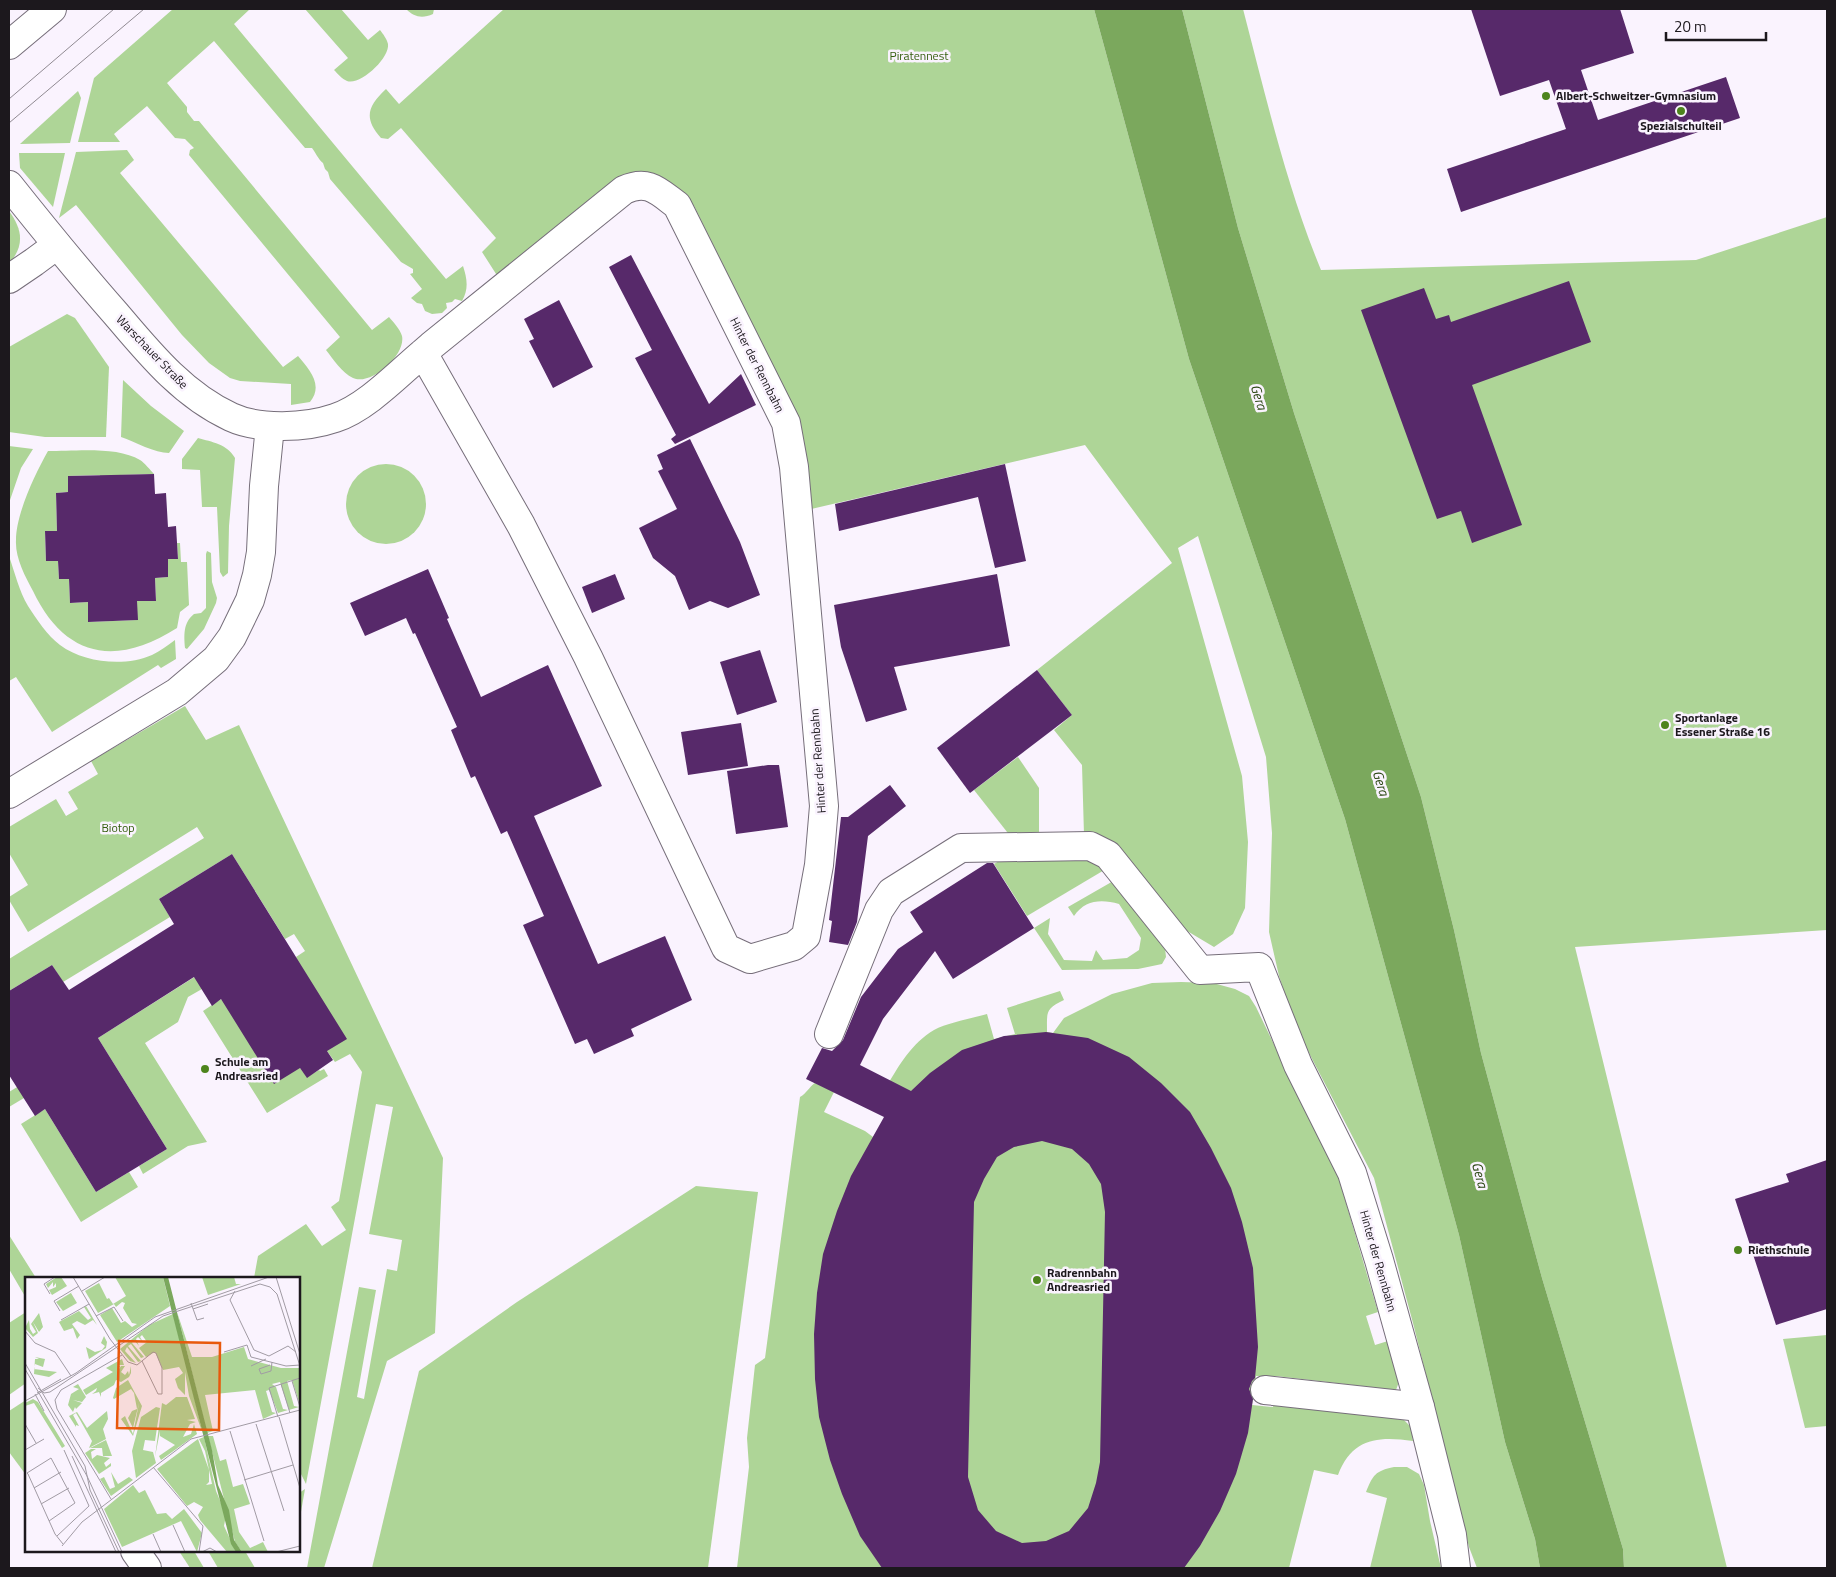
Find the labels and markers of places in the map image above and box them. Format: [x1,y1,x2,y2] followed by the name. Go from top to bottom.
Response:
[1556,86,1716,105] place label: Albert-Schweitzer-Gymnasium
[1540,90,1552,102] marker: Albert-Schweitzer-Gymnasium
[1675,105,1687,117] marker: Spezialschulteil
[1640,116,1722,135] place label: Spezialschulteil
[1675,708,1770,741] place label: Sportanlage Essener Straße 16
[1659,719,1671,731] marker: Sportanlage Essener Straße 16
[215,1052,278,1085] place label: Schule am Andreasried
[199,1063,211,1075] marker: Schule am Andreasried
[1748,1240,1809,1259] place label: Riethschule
[1732,1244,1744,1256] marker: Riethschule
[1047,1263,1117,1296] place label: Radrennbahn Andreasried
[1031,1274,1043,1286] marker: Radrennbahn Andreasried

